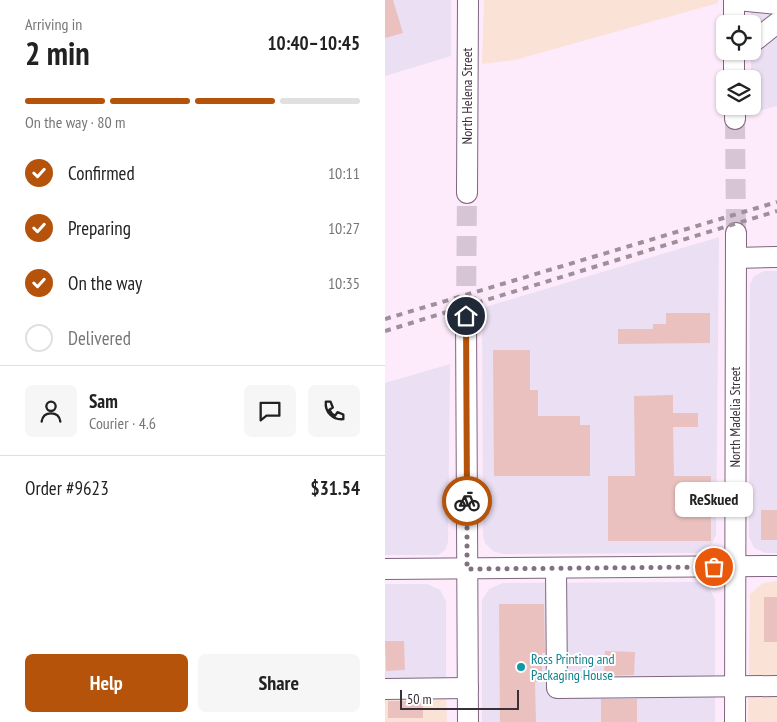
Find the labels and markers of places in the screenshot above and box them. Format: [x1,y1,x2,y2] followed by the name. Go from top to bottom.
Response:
[445,295,487,337] pin
[675,482,753,517] callout: ReSkued
[693,546,735,588] pin
[531,650,614,684] place label: Ross Printing and Packaging House
[515,661,527,673] marker: Ross Printing and Packaging House

